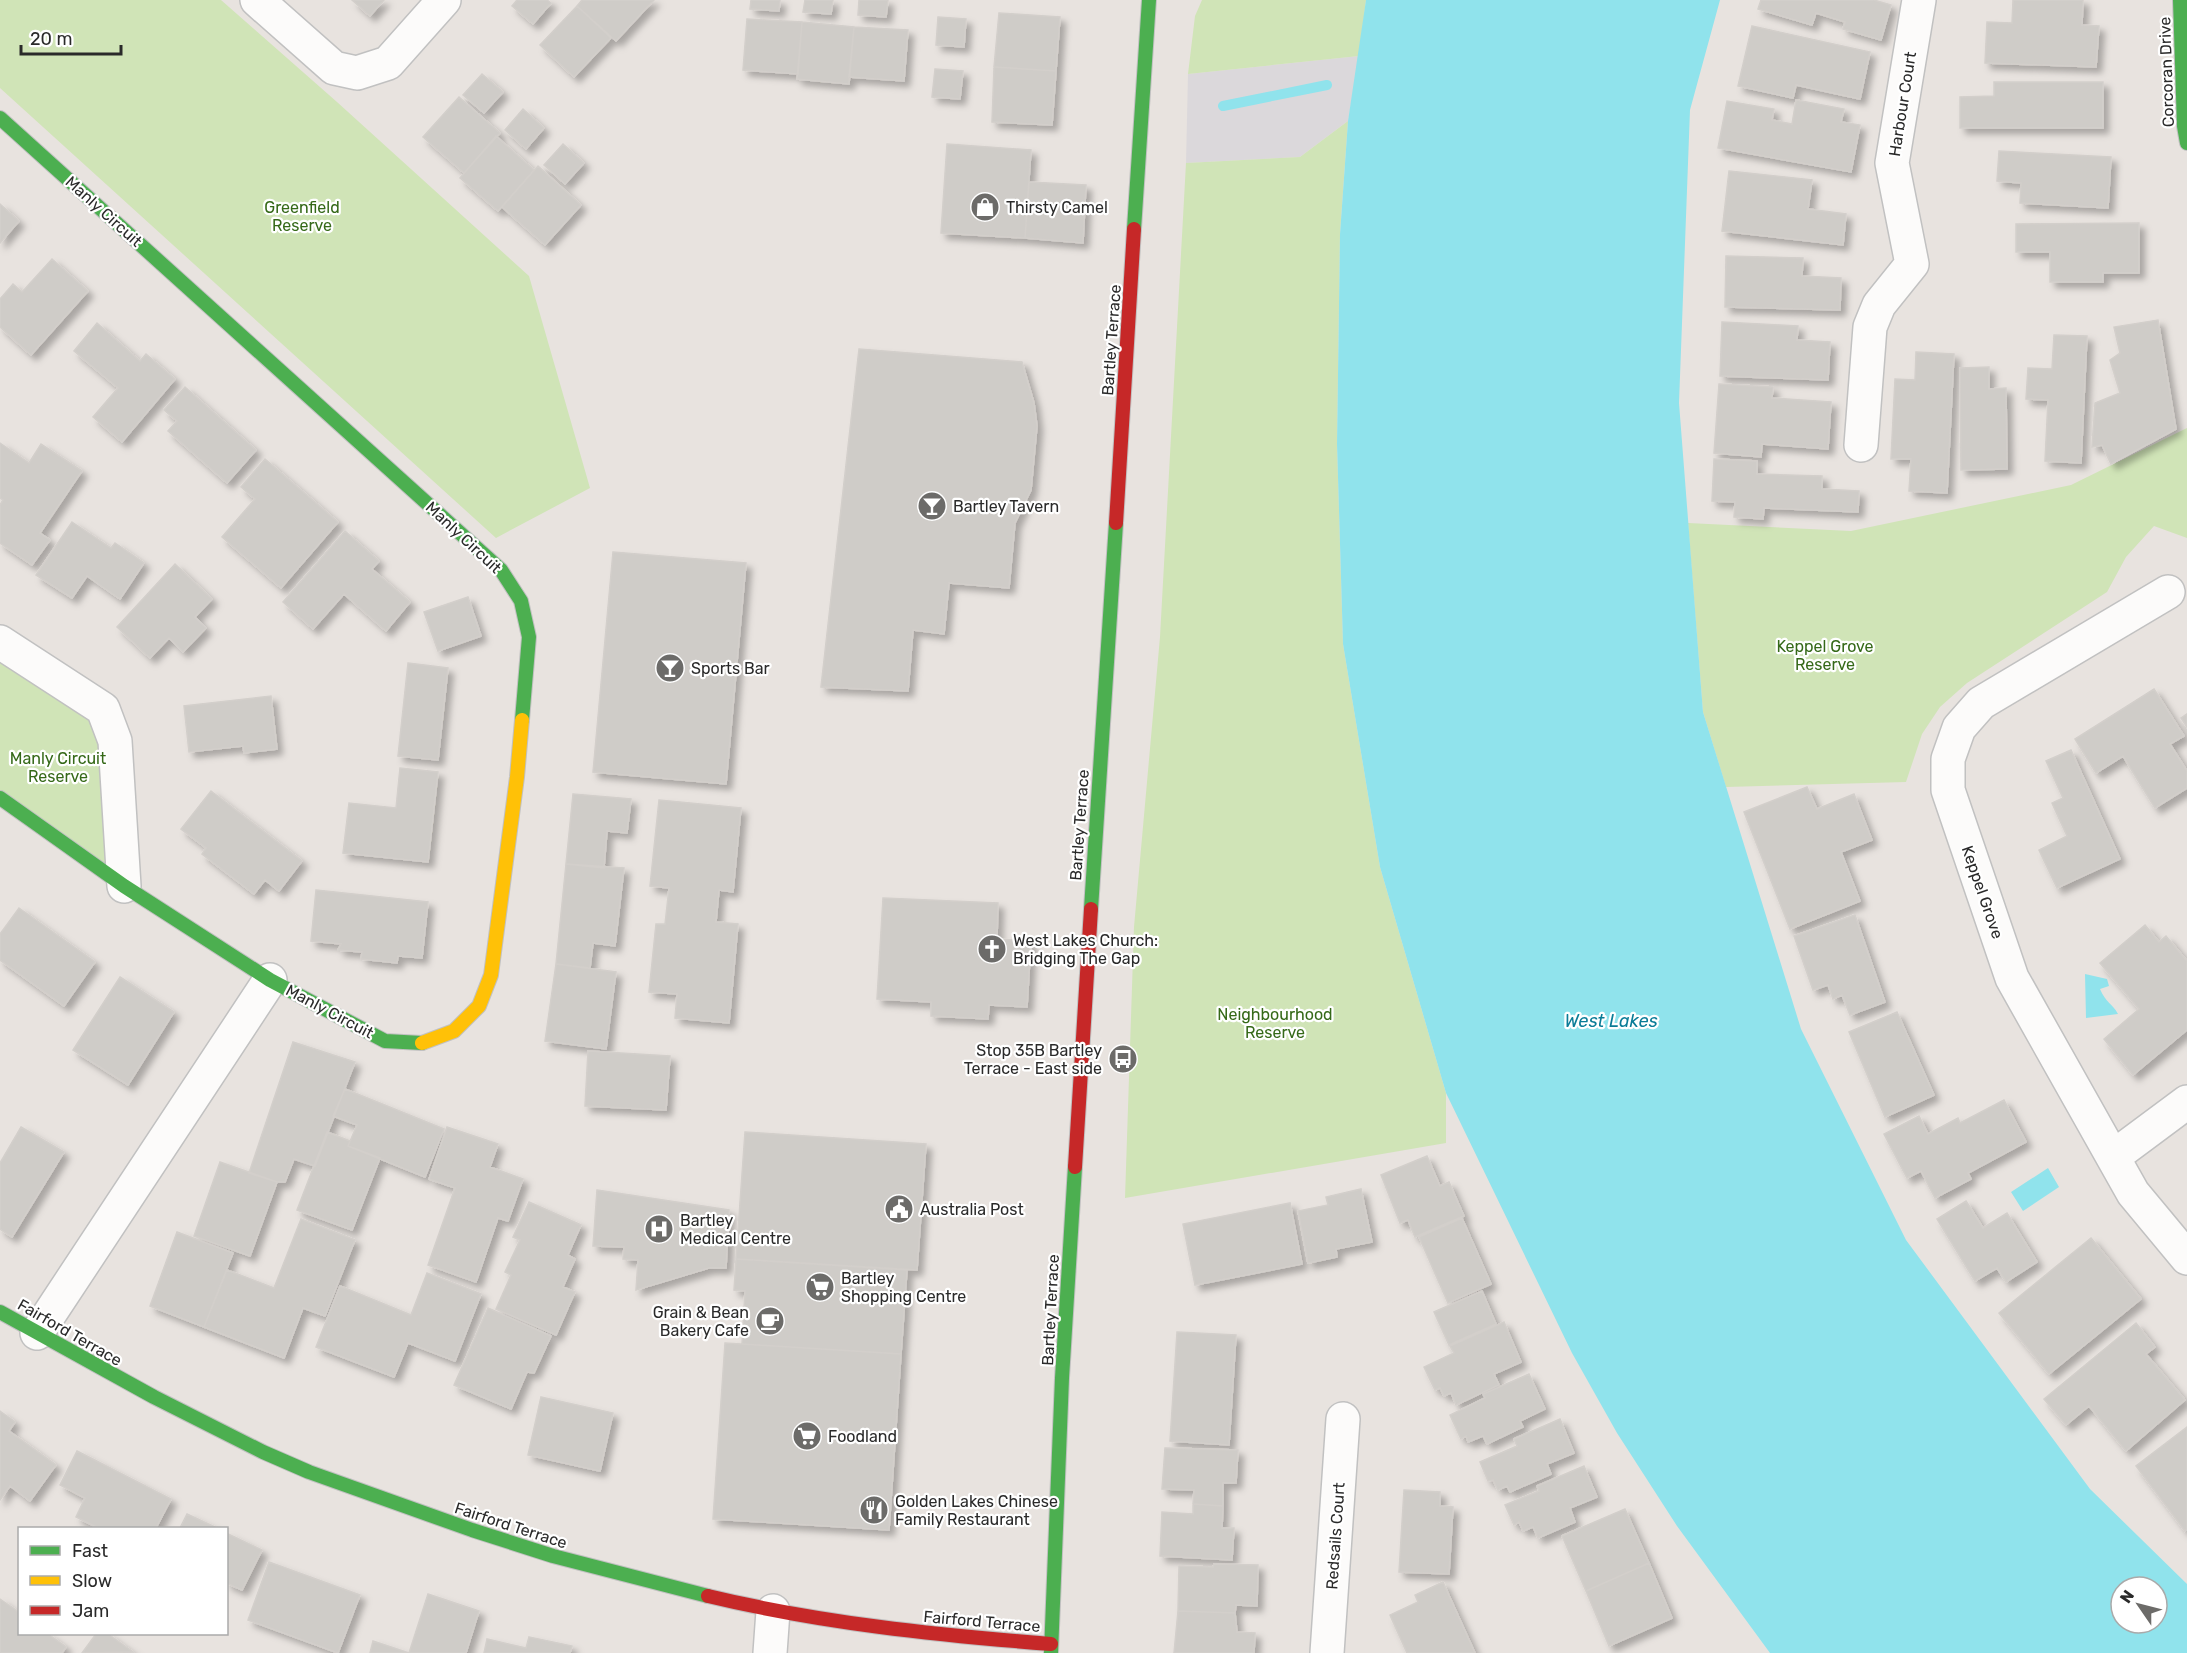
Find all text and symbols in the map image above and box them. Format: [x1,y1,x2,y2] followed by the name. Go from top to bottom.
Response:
[2155,16,2178,128] street label: Corcoran Drive
[21,18,122,56] scale bar
[30,28,72,50] text: 20 m
[1885,50,1920,158] street label: Harbour Court
[61,172,146,251] street label: Manly Circuit
[969,191,1001,223] shop icon: Thirsty Camel
[264,198,340,235] park label: Greenfield Reserve
[1006,198,1108,217] place label: Thirsty Camel
[1098,284,1125,396] street label: Bartley Terrace
[916,490,948,522] bar icon: Bartley Tavern
[953,497,1059,516] place label: Bartley Tavern
[422,498,505,577] street label: Manly Circuit
[1776,637,1874,674] park label: Keppel Grove Reserve
[654,652,686,684] bar icon: Sports Bar
[691,659,770,678] place label: Sports Bar
[10,749,106,786] park label: Manly Circuit Reserve
[1066,769,1093,881] street label: Bartley Terrace
[1958,843,2007,941] street label: Keppel Grove
[1013,931,1158,968] place label: West Lakes Church: Bridging The Gap
[976,933,1008,965] church icon: West Lakes Church: Bridging The Gap
[283,980,377,1042] street label: Manly Circuit
[1217,1005,1333,1042] park label: Neighbourhood Reserve
[1564,1010,1658,1032] water label: West Lakes
[964,1041,1102,1078] place label: Stop 35B Bartley Terrace - East side
[1107,1043,1139,1075] bus stop icon: Stop 35B Bartley Terrace - East side
[883,1193,915,1225] public building icon: Australia Post
[920,1200,1024,1219] place label: Australia Post
[680,1211,791,1248] place label: Bartley Medical Centre
[643,1213,675,1245] hospital icon: Bartley Medical Centre
[1038,1254,1063,1366] street label: Bartley Terrace
[841,1269,966,1306] place label: Bartley Shopping Centre
[804,1271,836,1303] supermarket icon: Bartley Shopping Centre
[14,1295,125,1370] street label: Fairford Terrace
[653,1303,749,1340] place label: Grain & Bean Bakery Cafe
[754,1305,786,1337] cafe icon: Grain & Bean Bakery Cafe
[791,1420,823,1452] supermarket icon: Foodland
[828,1427,897,1446] place label: Foodland
[1322,1482,1349,1590] street label: Redsails Court
[895,1492,1058,1529] place label: Golden Lakes Chinese Family Restaurant
[858,1494,890,1526] restaurant icon: Golden Lakes Chinese Family Restaurant
[452,1498,570,1553] street label: Fairford Terrace
[18,1527,228,1635] legend
[72,1540,108,1562] text: Fast
[72,1570,112,1592] text: Slow
[2109,1575,2169,1635] north arrow
[2116,1587,2138,1607] text: N
[72,1600,109,1622] text: Jam
[923,1607,1041,1636] street label: Fairford Terrace

